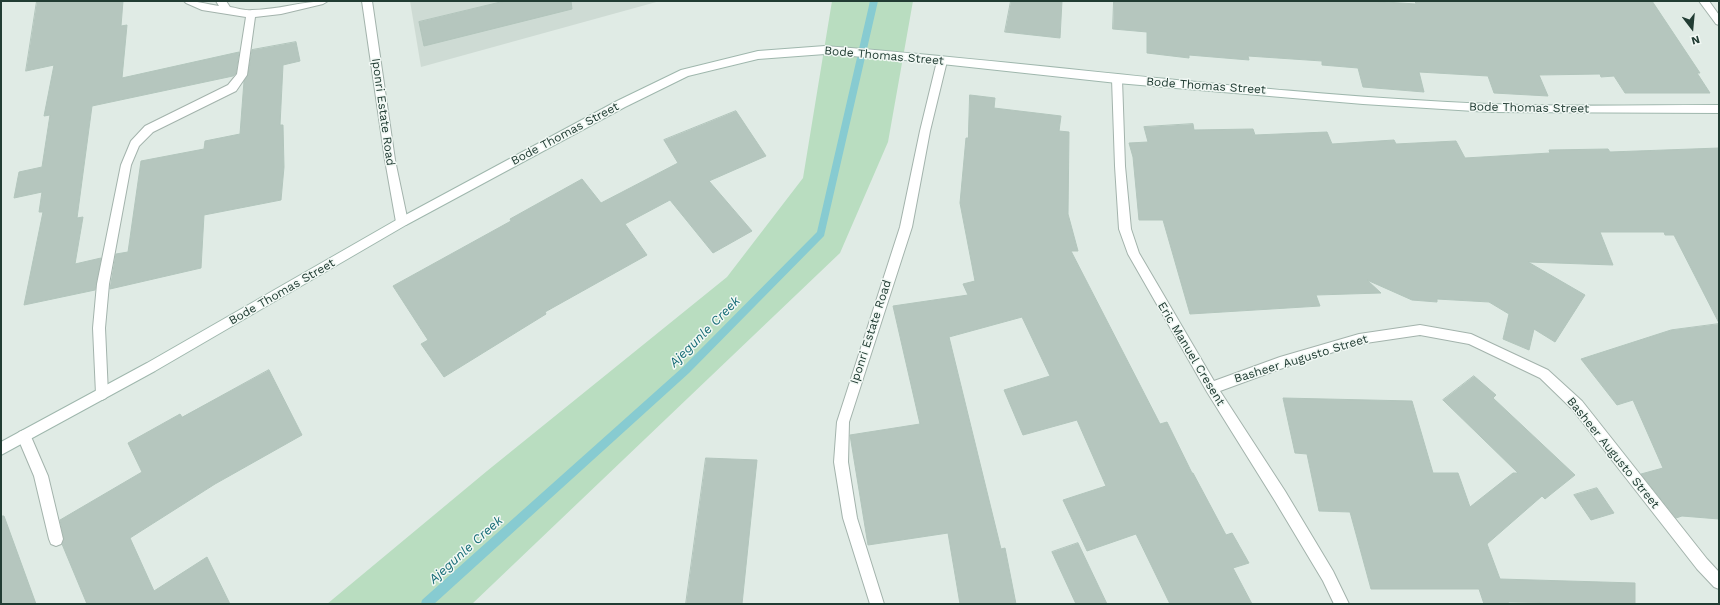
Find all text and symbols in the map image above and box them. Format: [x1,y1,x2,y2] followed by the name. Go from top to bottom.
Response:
[1672,8,1712,48] north arrow
[1690,33,1701,47] text: N
[824,44,944,68] street label: Bode Thomas Street
[368,57,398,167] street label: Iponri Estate Road
[1146,75,1266,97] street label: Bode Thomas Street
[509,99,621,169] street label: Bode Thomas Street
[1469,100,1589,116] street label: Bode Thomas Street
[226,256,338,328] street label: Bode Thomas Street
[847,278,895,386] street label: Iponri Estate Road
[666,293,744,371] water label: Ajegunle Creek
[1154,299,1228,409] street label: Eric Manuel Cresent
[1232,332,1370,386] street label: Basheer Augusto Street
[1564,394,1662,512] street label: Basheer Augusto Street
[426,513,506,587] water label: Ajegunle Creek

